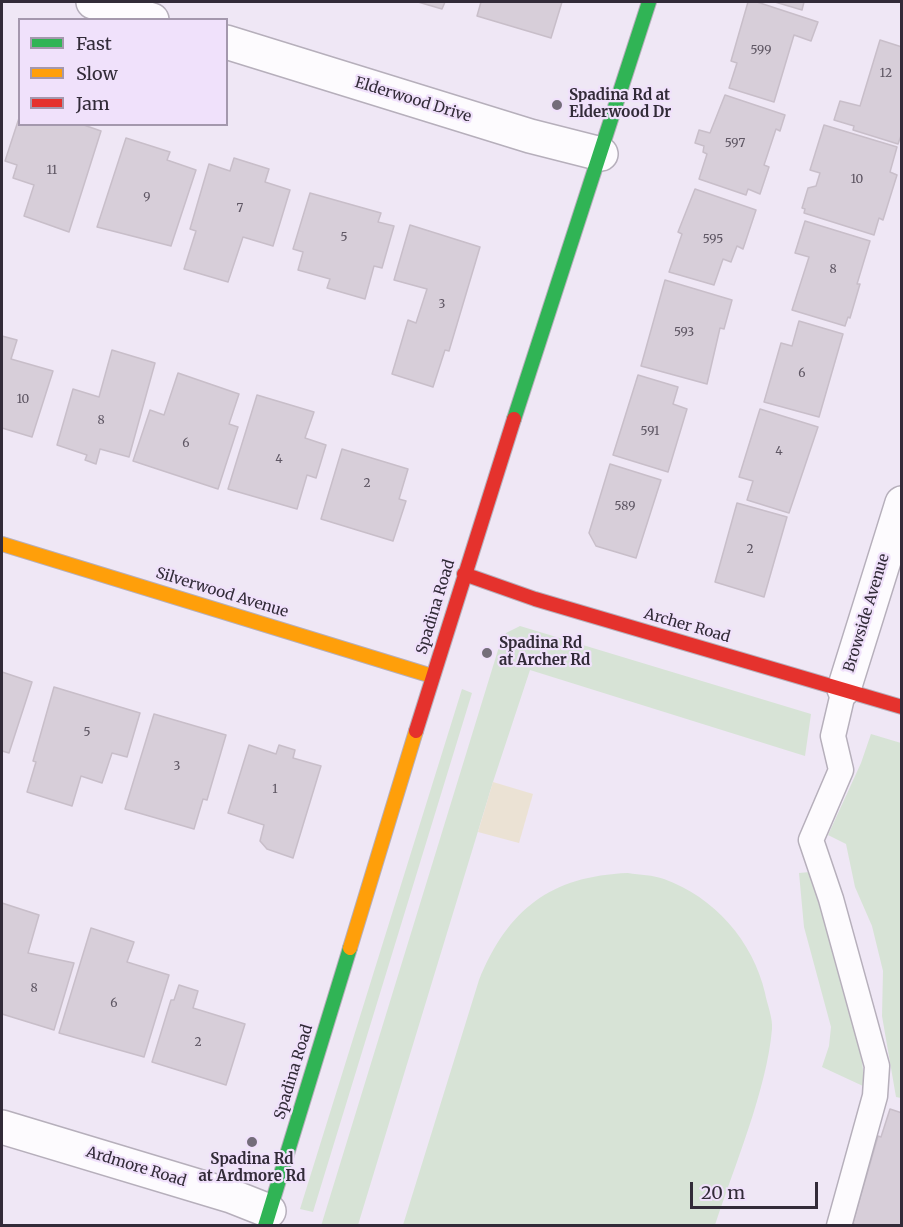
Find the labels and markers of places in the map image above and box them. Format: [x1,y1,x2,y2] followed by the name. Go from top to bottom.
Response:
[569,87,671,122] place label: Spadina Rd at Elderwood Dr
[550,98,564,112] marker: Spadina Rd at Elderwood Dr
[499,635,590,670] place label: Spadina Rd at Archer Rd
[480,646,494,660] marker: Spadina Rd at Archer Rd
[245,1135,259,1149] marker: Spadina Rd at Ardmore Rd
[199,1151,305,1186] place label: Spadina Rd at Ardmore Rd

